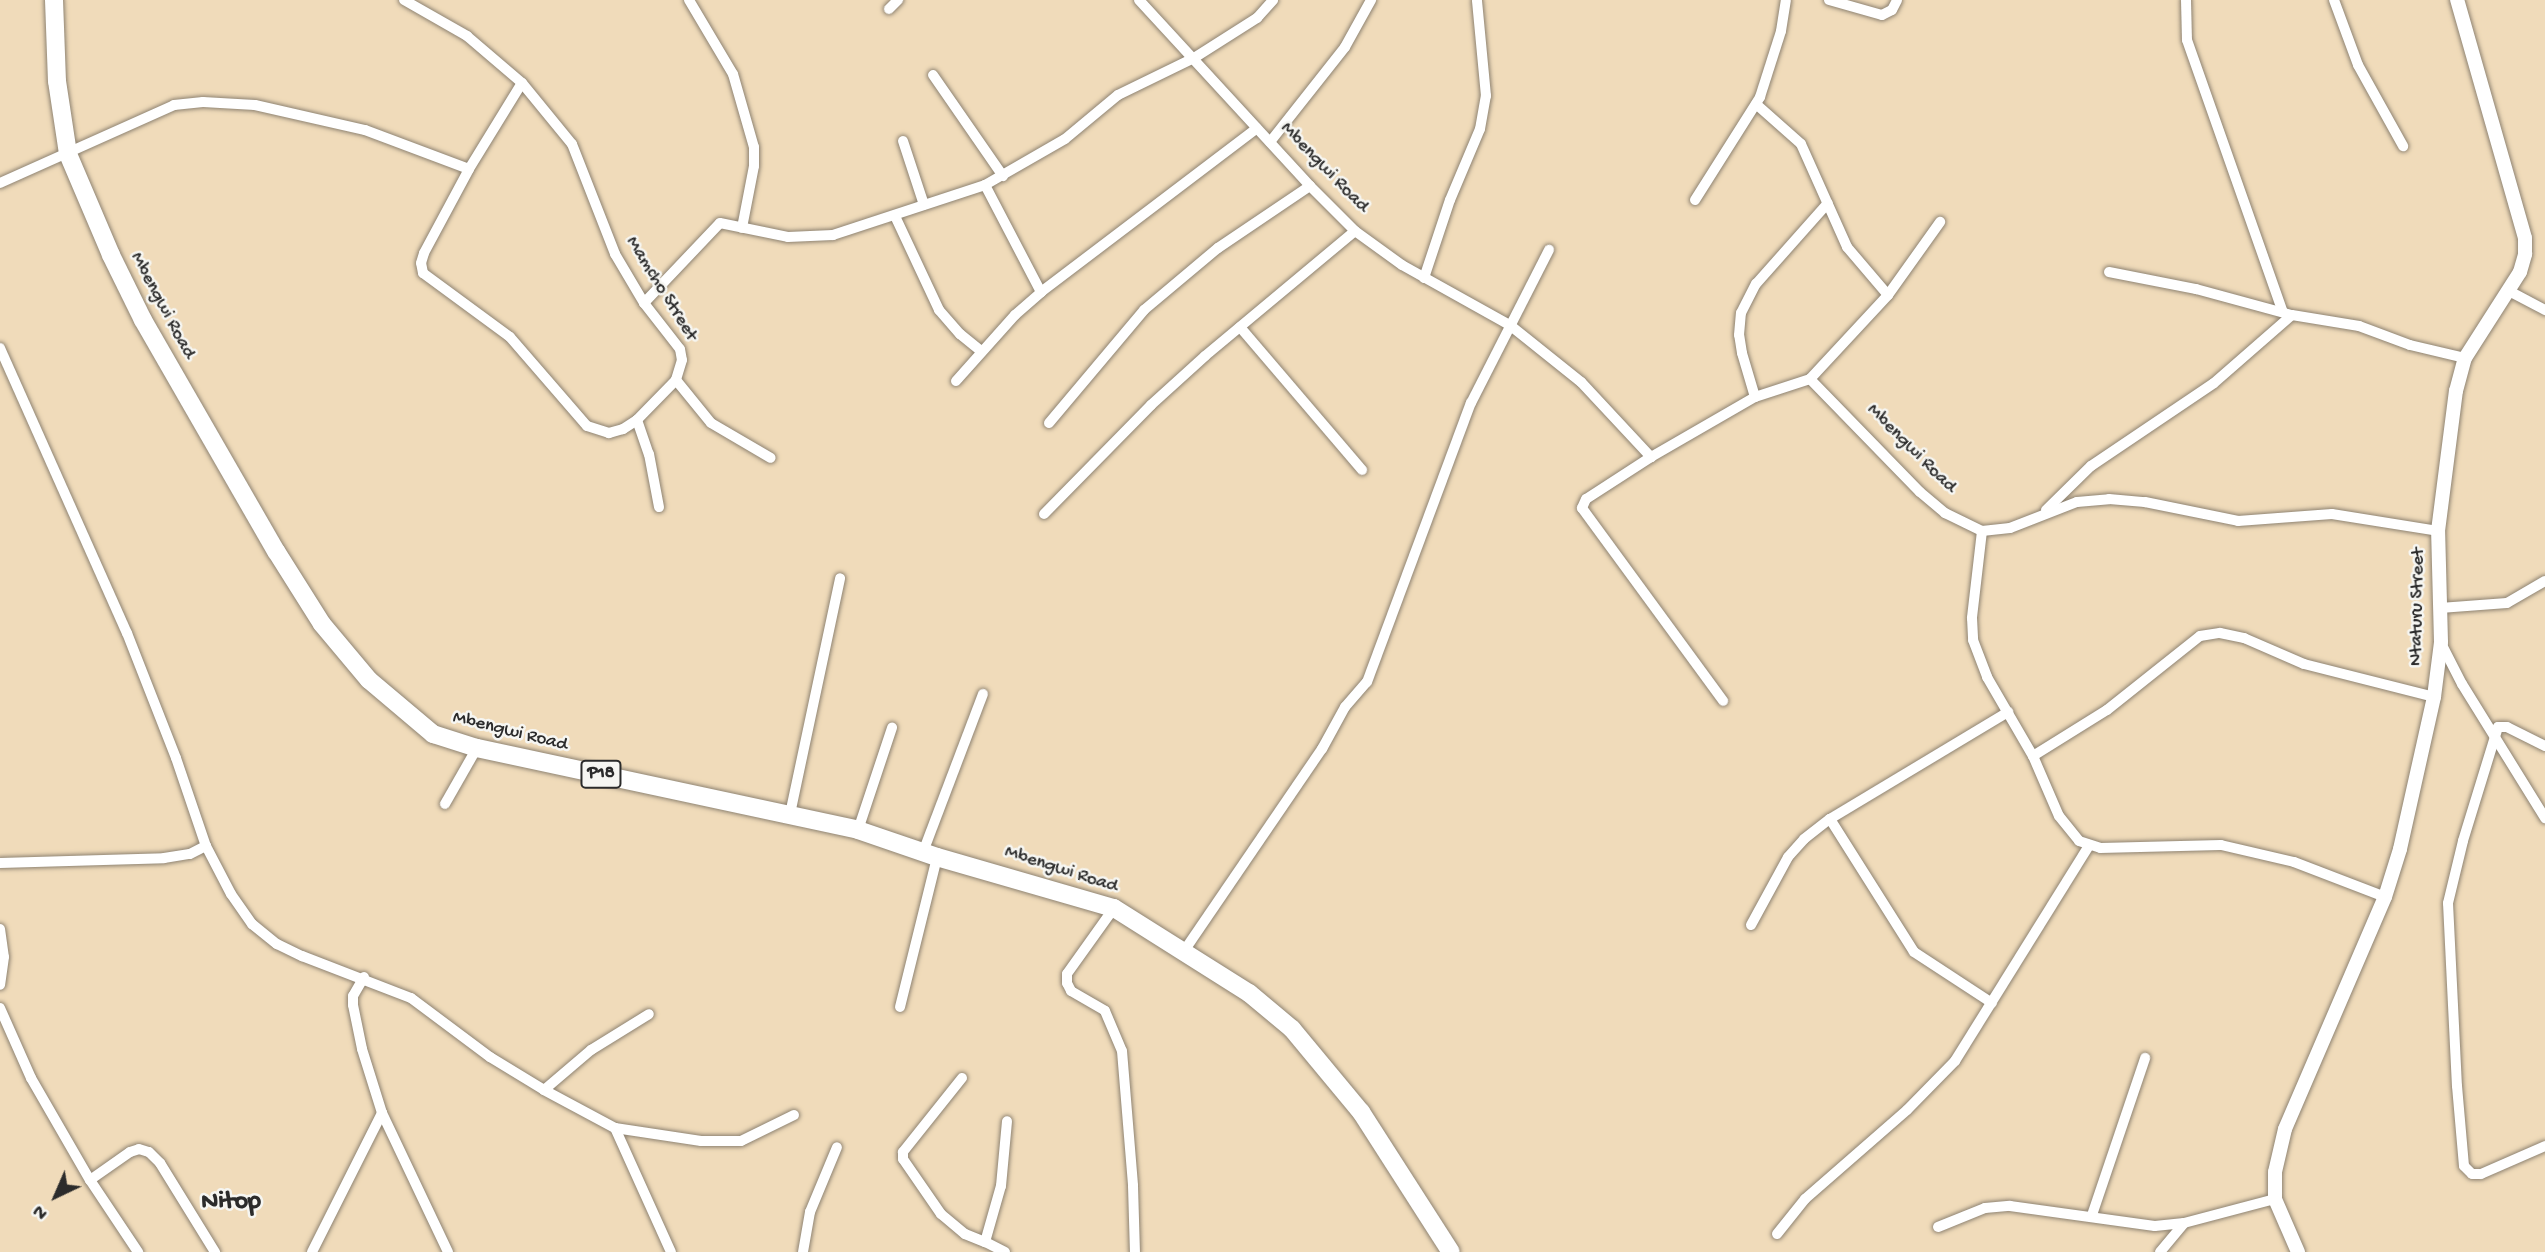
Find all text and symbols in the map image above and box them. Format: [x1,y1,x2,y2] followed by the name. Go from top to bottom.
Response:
[1275,118,1373,218] street label: Mbengwi Road
[620,233,702,345] street label: Mamcho Street
[124,249,200,363] street label: Mbengwi Road
[1861,399,1961,499] street label: Mbengwi Road
[2406,548,2430,666] street label: Ntaturu Street
[450,707,570,757] street label: Mbengwi Road
[580,760,622,788] road number: P18
[1002,841,1120,899] street label: Mbengwi Road
[21,1161,91,1231] north arrow
[201,1187,261,1219] district label: Nitop
[29,1199,54,1224] text: N

